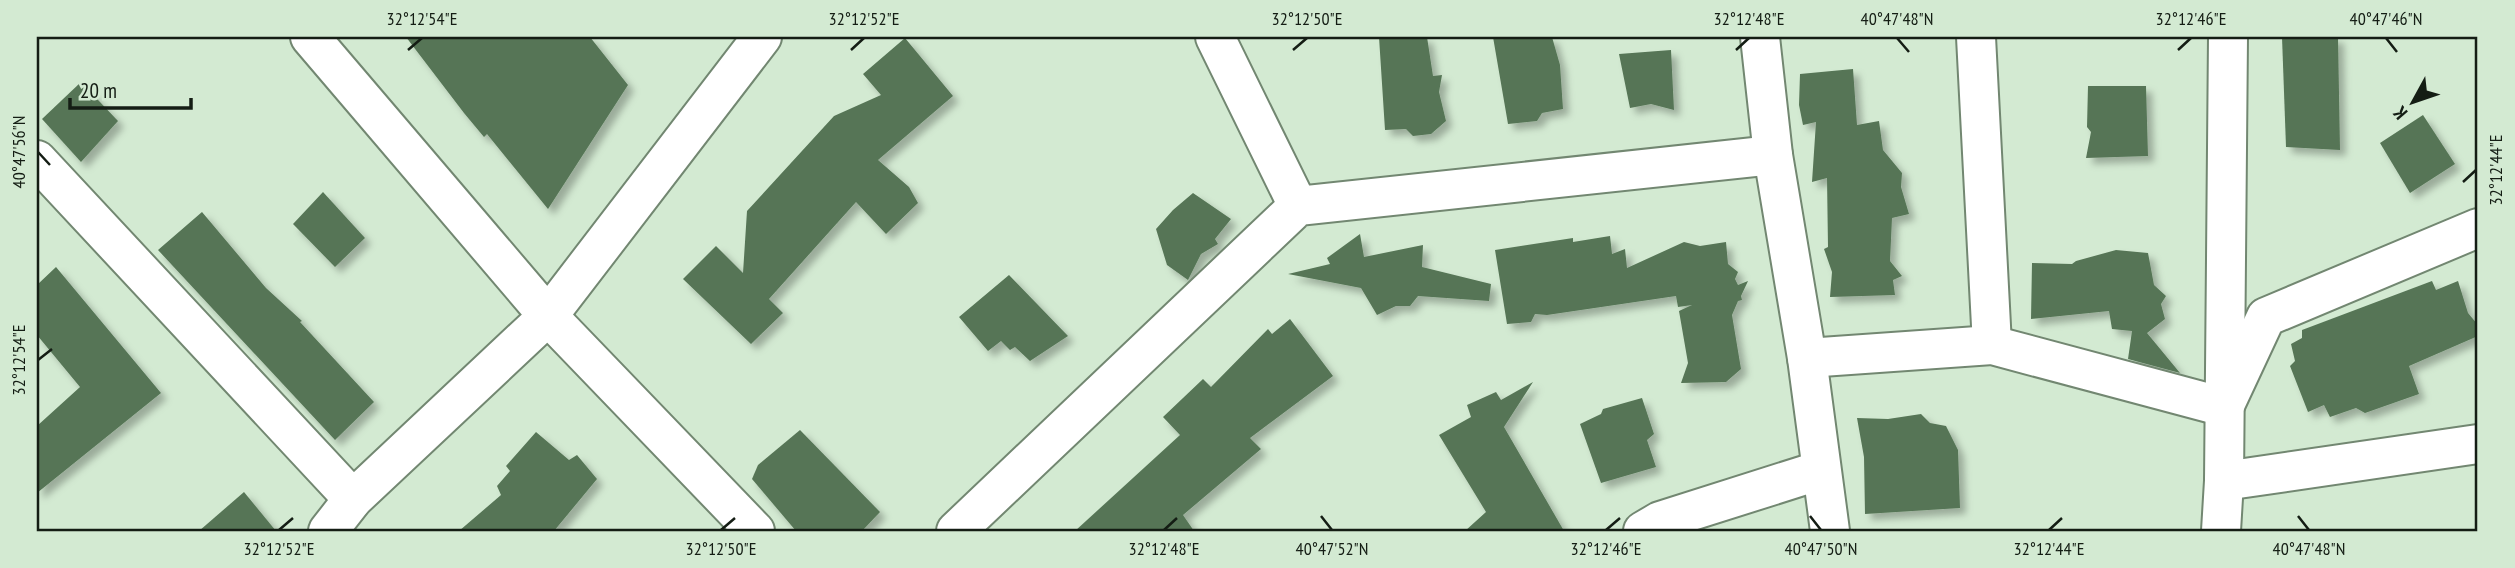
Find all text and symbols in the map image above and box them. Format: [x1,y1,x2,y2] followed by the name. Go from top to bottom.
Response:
[387,7,457,30] text: 32°12'54"E
[829,7,899,30] text: 32°12'52"E
[1272,7,1342,30] text: 32°12'50"E
[1714,7,1784,30] text: 32°12'48"E
[1861,7,1933,30] text: 40°47'48"N
[2156,7,2226,30] text: 32°12'46"E
[2350,7,2422,30] text: 40°47'46"N
[70,66,191,110] scale bar
[2378,66,2448,136] north arrow
[80,77,117,104] text: 20 m
[2388,101,2412,124] text: K
[7,116,30,188] text: 40°47'56"N
[2484,135,2507,205] text: 32°12'44"E
[7,325,30,395] text: 32°12'54"E
[244,537,314,560] text: 32°12'52"E
[686,537,756,560] text: 32°12'50"E
[1129,537,1199,560] text: 32°12'48"E
[1296,537,1368,560] text: 40°47'52"N
[1571,537,1641,560] text: 32°12'46"E
[1785,537,1857,560] text: 40°47'50"N
[2014,537,2084,560] text: 32°12'44"E
[2273,537,2345,560] text: 40°47'48"N

